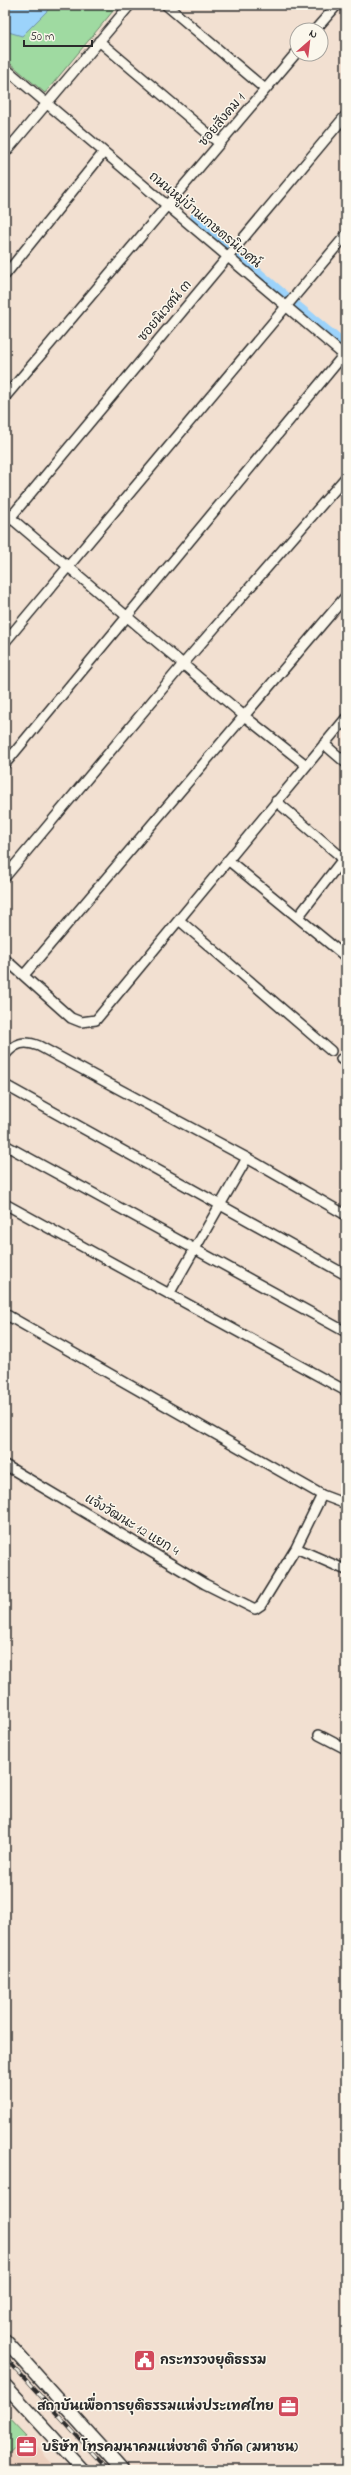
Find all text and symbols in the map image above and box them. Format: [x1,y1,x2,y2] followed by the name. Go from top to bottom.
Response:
[24,22,92,48] scale bar
[289,22,329,62] north arrow
[306,25,320,43] text: N
[30,28,54,46] text: 50 m
[194,89,250,151] street label: ซอยสังคม 1
[145,166,266,273] street label: ถนนหมู่บ้านเกษตรนิเวศน์
[133,276,196,346] street label: ซอยนิเวศน์ ๓
[81,1489,183,1561] street label: แจ้งวัฒนะ 12 แยก 4
[131,2347,157,2373] public building icon: กระทรวงยุติธรรม
[160,2351,266,2370] place label: กระทรวงยุติธรรม
[37,2392,274,2416] place label: สถาบันเพื่อการยุติธรรมแห่งประเทศไทย
[276,2393,302,2419] office icon: สถาบันเพื่อการยุติธรรมแห่งประเทศไทย
[13,2434,39,2460] office icon: บริษัท โทรคมนาคมแห่งชาติ จำกัด (มหาชน)
[42,2437,298,2457] place label: บริษัท โทรคมนาคมแห่งชาติ จำกัด (มหาชน)

